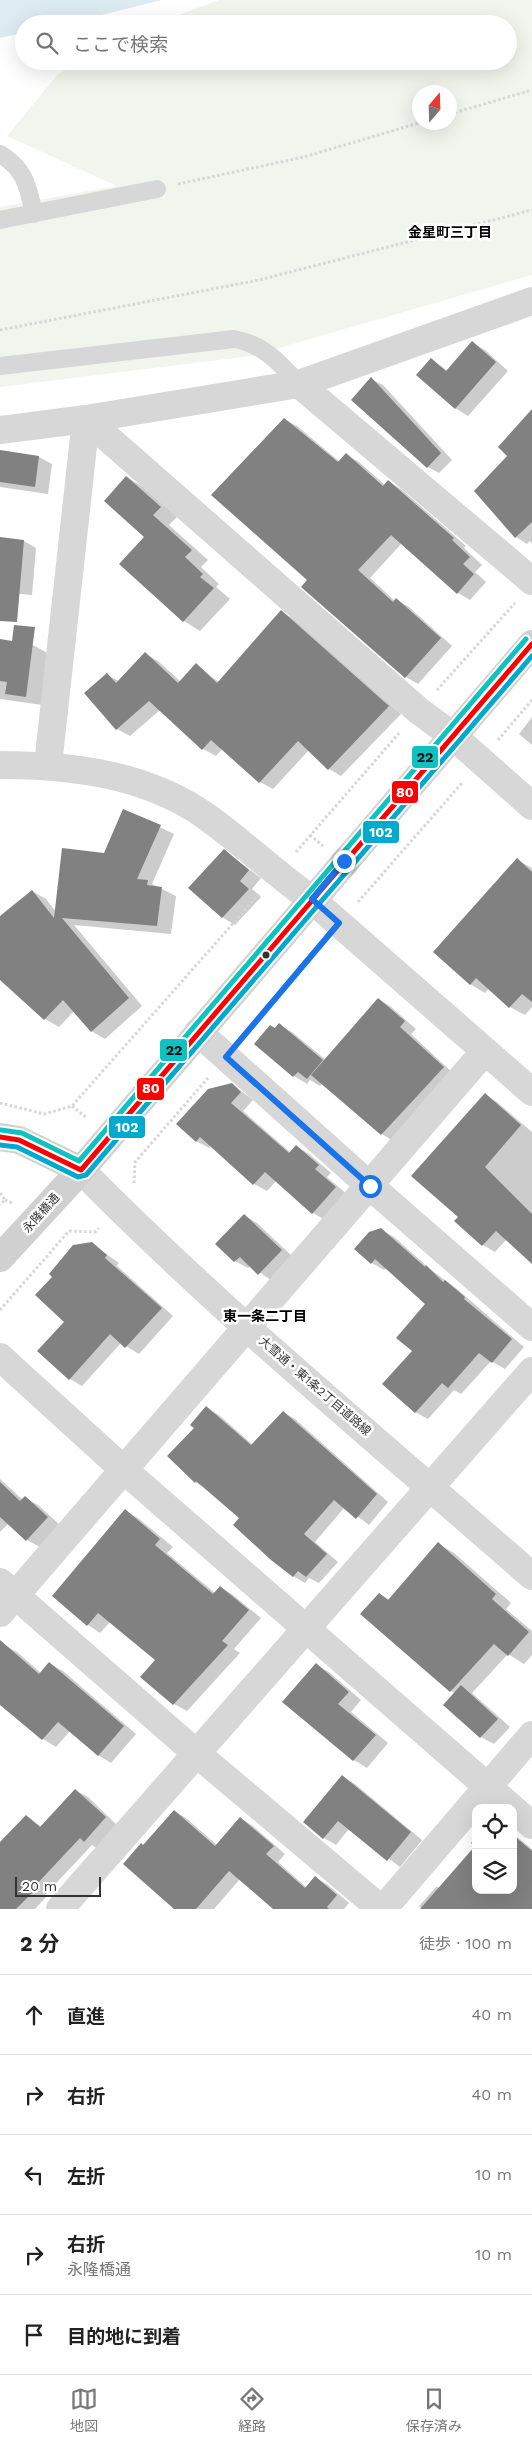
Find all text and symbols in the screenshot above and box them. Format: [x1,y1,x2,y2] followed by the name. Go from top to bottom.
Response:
[15,15,517,70] search box
[33,29,61,57] icon: search
[73,33,168,56] text: ここで検索
[412,85,457,130] north arrow
[408,224,492,240] district label: 金星町三丁目
[411,745,439,769] line badge: 22
[417,749,433,765] text: 22
[391,780,419,804] line badge: 80
[396,784,414,800] text: 80
[362,820,400,844] line badge: 102
[369,824,393,840] text: 102
[333,850,356,873] route end
[261,950,271,960] unlabelled marker
[159,1038,188,1062] line badge: 22
[166,1042,182,1058] text: 22
[136,1077,165,1101] line badge: 80
[142,1080,160,1096] text: 80
[108,1115,146,1139] line badge: 102
[115,1119,139,1135] text: 102
[359,1175,382,1198] route start
[20,1190,62,1236] street label: 永隆橋通
[223,1308,307,1324] district label: 東一条二丁目
[256,1334,374,1438] street label: 大雪通・東1条2丁目道路線
[472,1804,517,1894] map controls
[472,1804,517,1849] button: locate
[472,1849,517,1894] button: layers
[15,1874,101,1897] scale bar
[22,1878,57,1894] text: 20 m
[20,1931,60,1956] text: 2 分
[419,1934,512,1953] text: 徒歩 · 100 m
[20,2001,48,2029] icon: ahead
[67,2005,105,2028] text: 直進
[472,2005,512,2024] text: 40 m
[20,2081,48,2109] icon: right
[67,2085,105,2108] text: 右折
[472,2085,512,2104] text: 40 m
[20,2161,48,2189] icon: left
[67,2165,105,2188] text: 左折
[475,2165,512,2184] text: 10 m
[67,2233,105,2256] text: 右折
[20,2241,48,2269] icon: right
[475,2245,512,2264] text: 10 m
[67,2260,131,2279] text: 永隆橋通
[20,2321,48,2349] icon: arrive
[67,2325,181,2348] text: 目的地に到着
[70,2385,98,2435] tab: 地図
[238,2385,266,2435] tab: 経路
[406,2385,462,2435] tab: 保存済み

